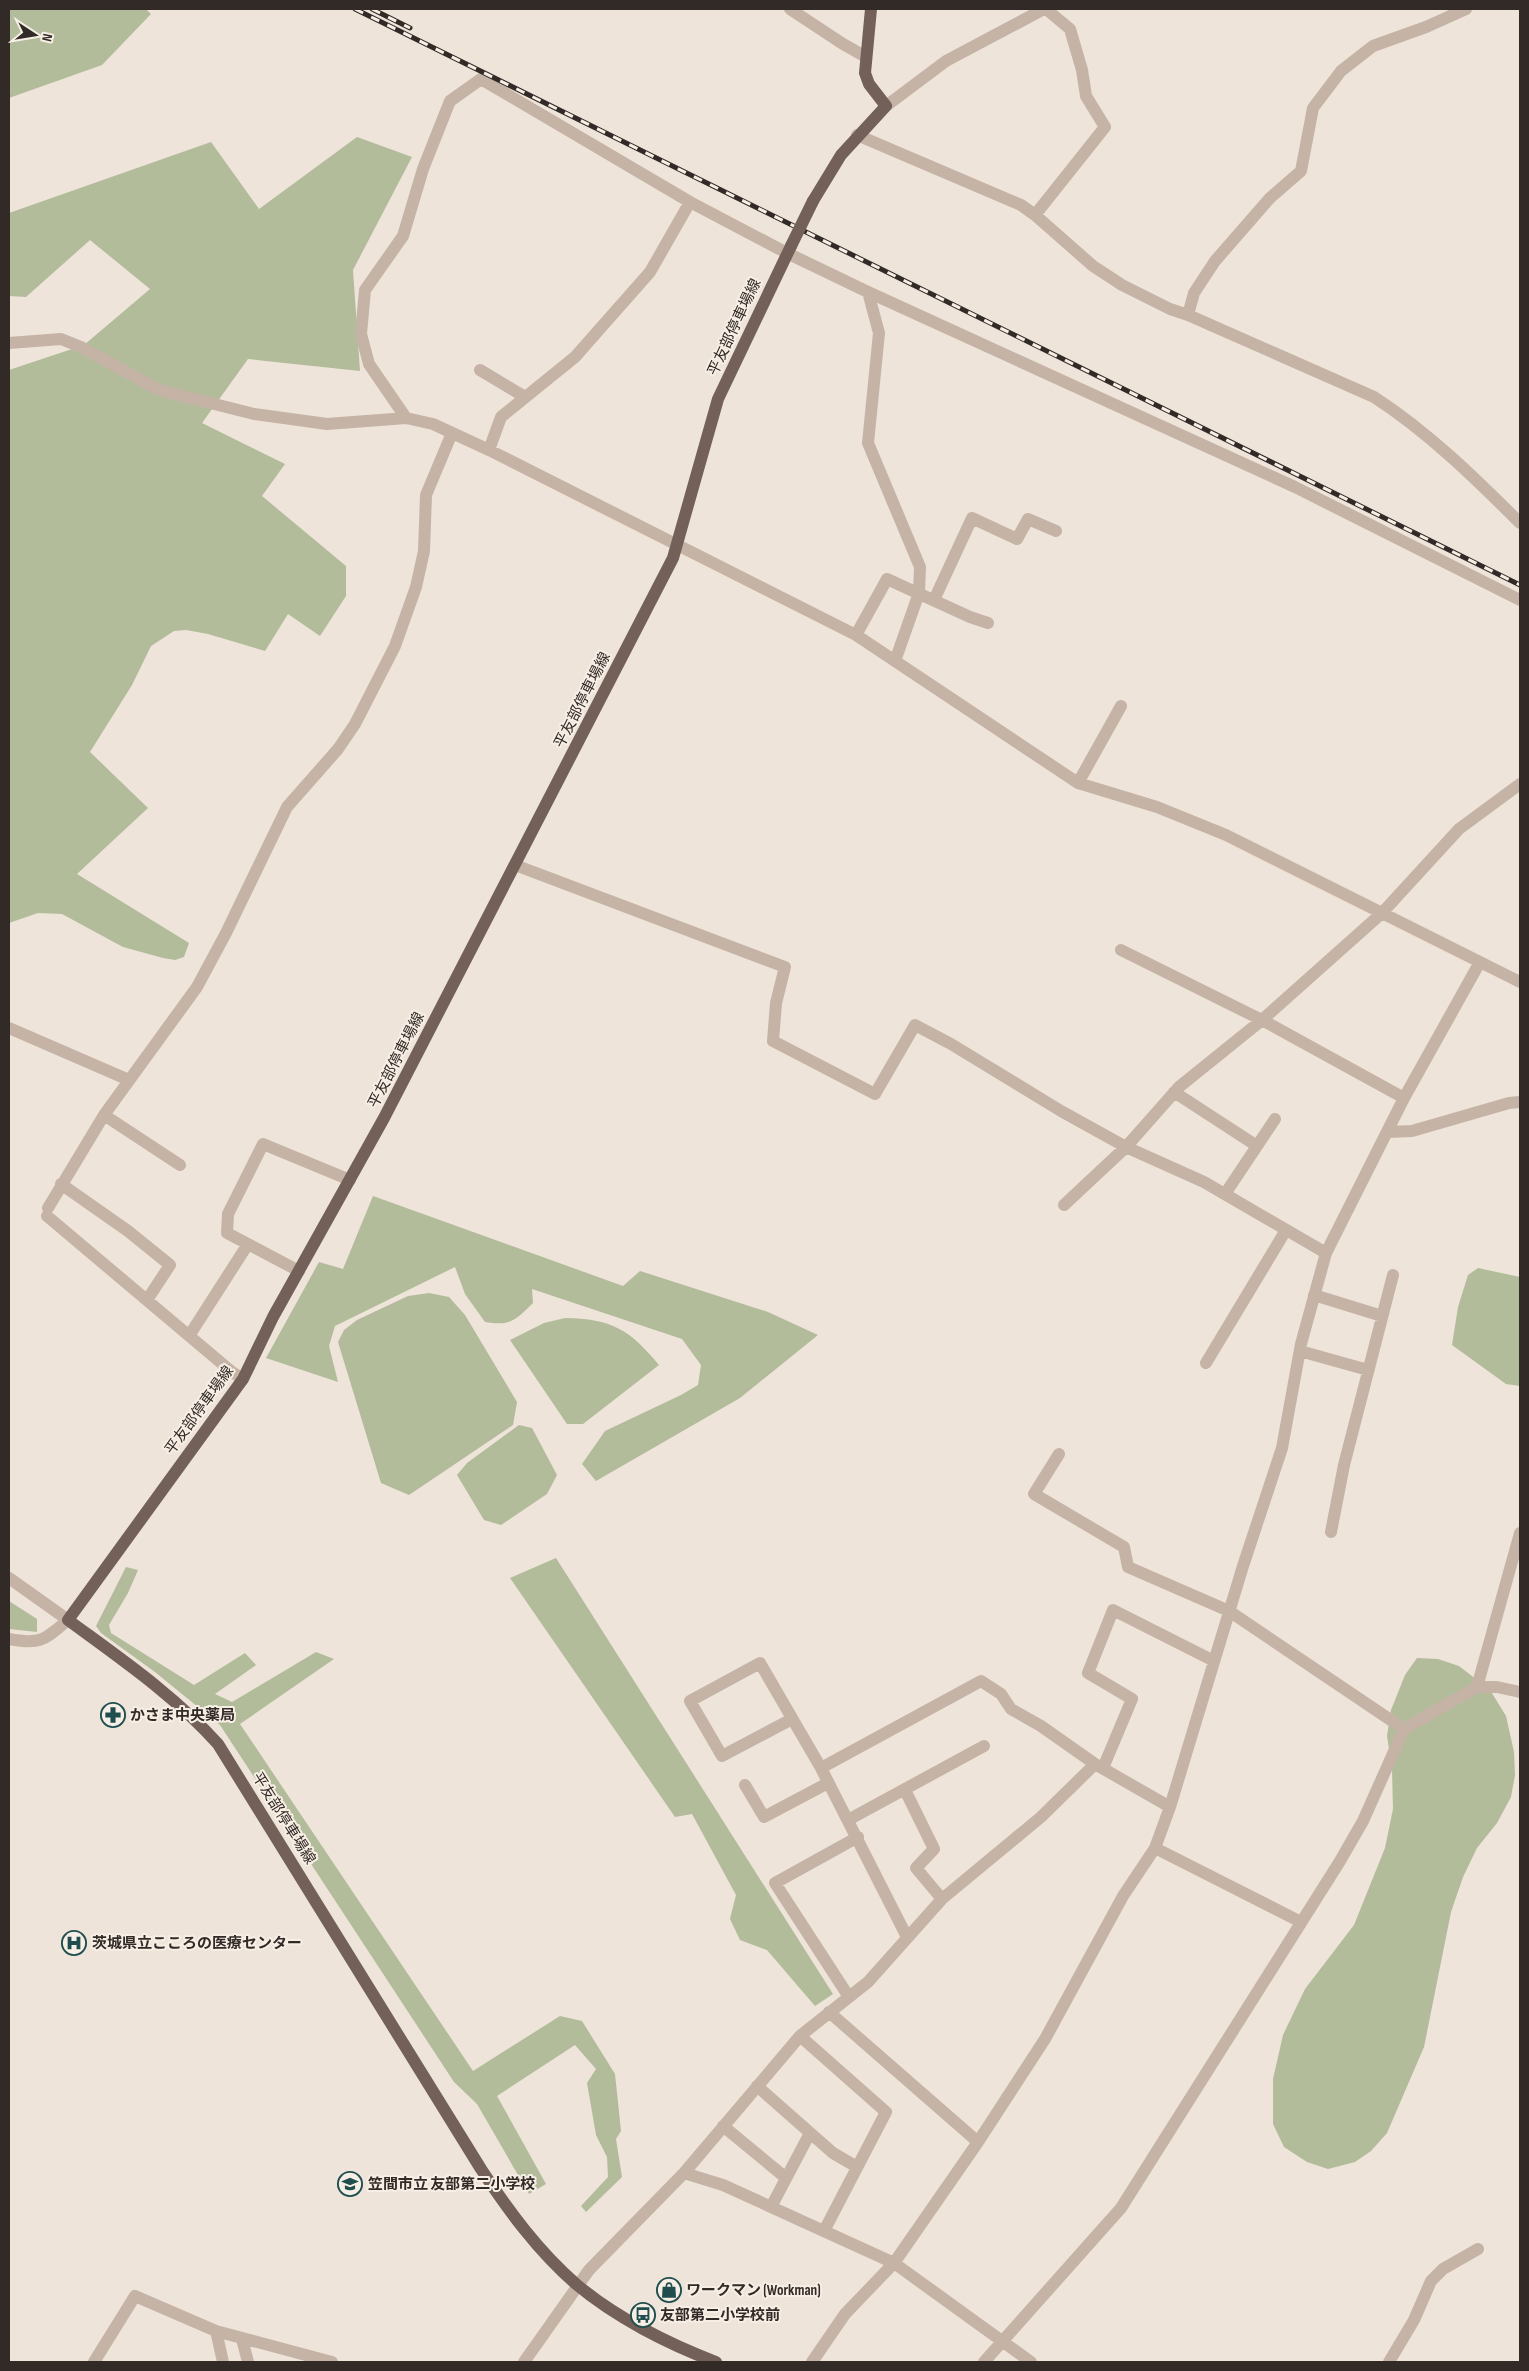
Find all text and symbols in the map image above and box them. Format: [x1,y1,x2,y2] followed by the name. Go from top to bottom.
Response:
[10,10,60,60] north arrow
[38,32,56,43] text: N
[704,276,765,379] street label: 平友部停車場線
[550,649,615,751] street label: 平友部停車場線
[364,1009,429,1111] street label: 平友部停車場線
[161,1362,238,1458] street label: 平友部停車場線
[100,1702,126,1728] pharmacy icon: かさま中央薬局
[130,1706,235,1725] place label: かさま中央薬局
[248,1769,319,1868] street label: 平友部停車場線
[61,1930,87,1956] hospital icon: 茨城県立こころの医療センター
[92,1934,302,1953] place label: 茨城県立こころの医療センター
[337,2171,363,2197] school or university icon: 笠間市立 友部第二小学校
[368,2175,535,2194] place label: 笠間市立 友部第二小学校
[656,2277,682,2303] shop icon: ワークマン (Workman)
[686,2281,821,2300] place label: ワークマン (Workman)
[630,2302,656,2328] bus stop icon: 友部第二小学校前
[660,2306,780,2325] place label: 友部第二小学校前

